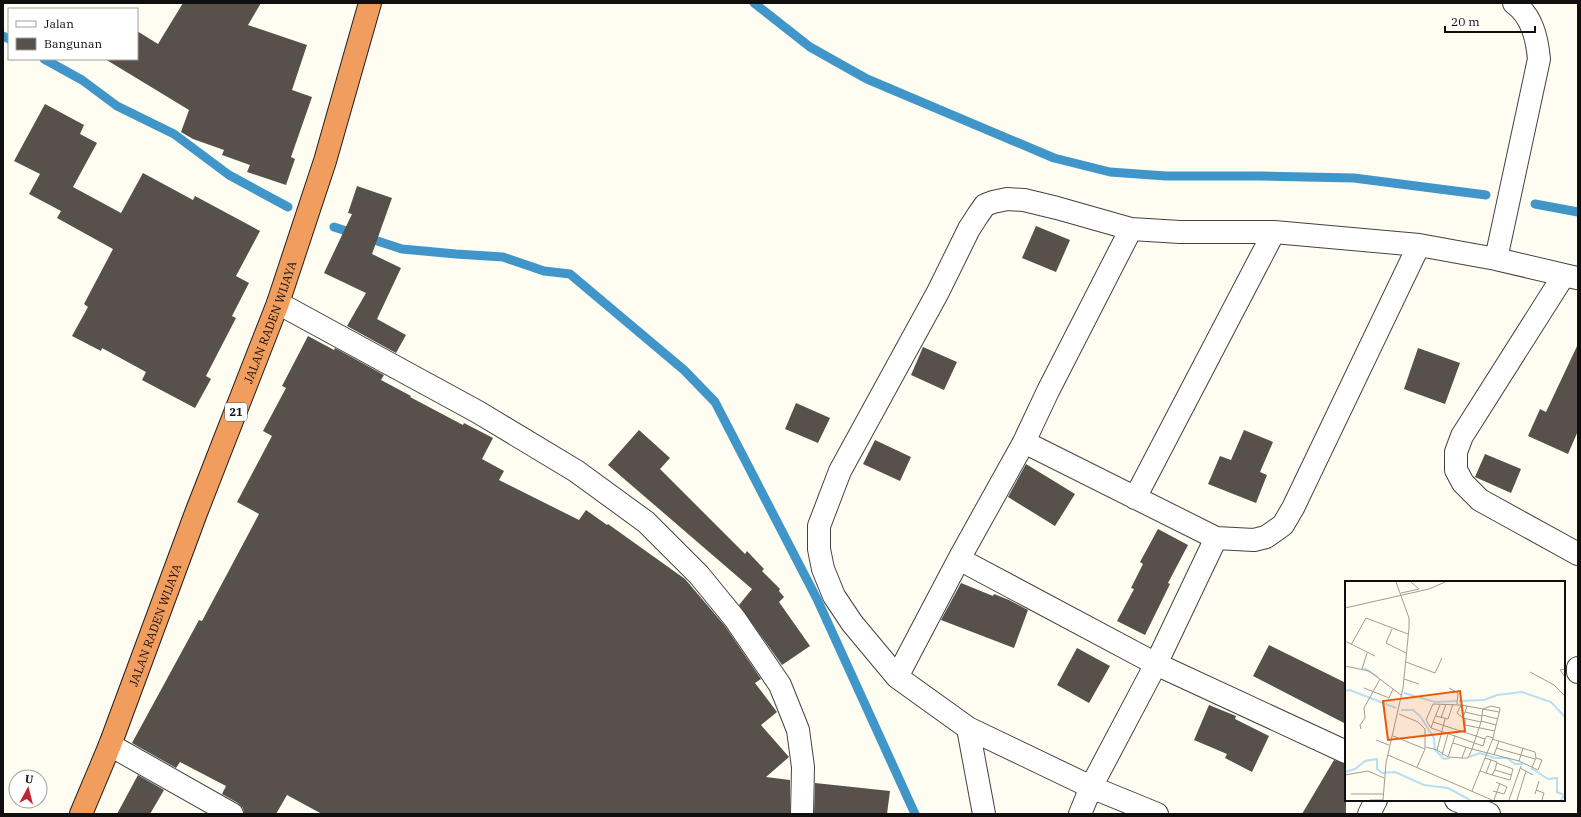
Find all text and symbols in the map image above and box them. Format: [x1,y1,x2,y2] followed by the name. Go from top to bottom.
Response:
[8,8,138,60] legend
[1445,8,1535,34] scale bar
[1451,14,1480,29] text: 20 m
[44,16,74,31] text: Jalan
[44,36,102,51] text: Bangunan
[240,258,299,385] street label: JALAN RADEN WIJAYA
[225,403,247,421] road number: 21
[125,561,184,688] street label: JALAN RADEN WIJAYA
[1345,581,1565,801] inset map
[8,769,48,809] north arrow
[24,772,35,787] text: U

